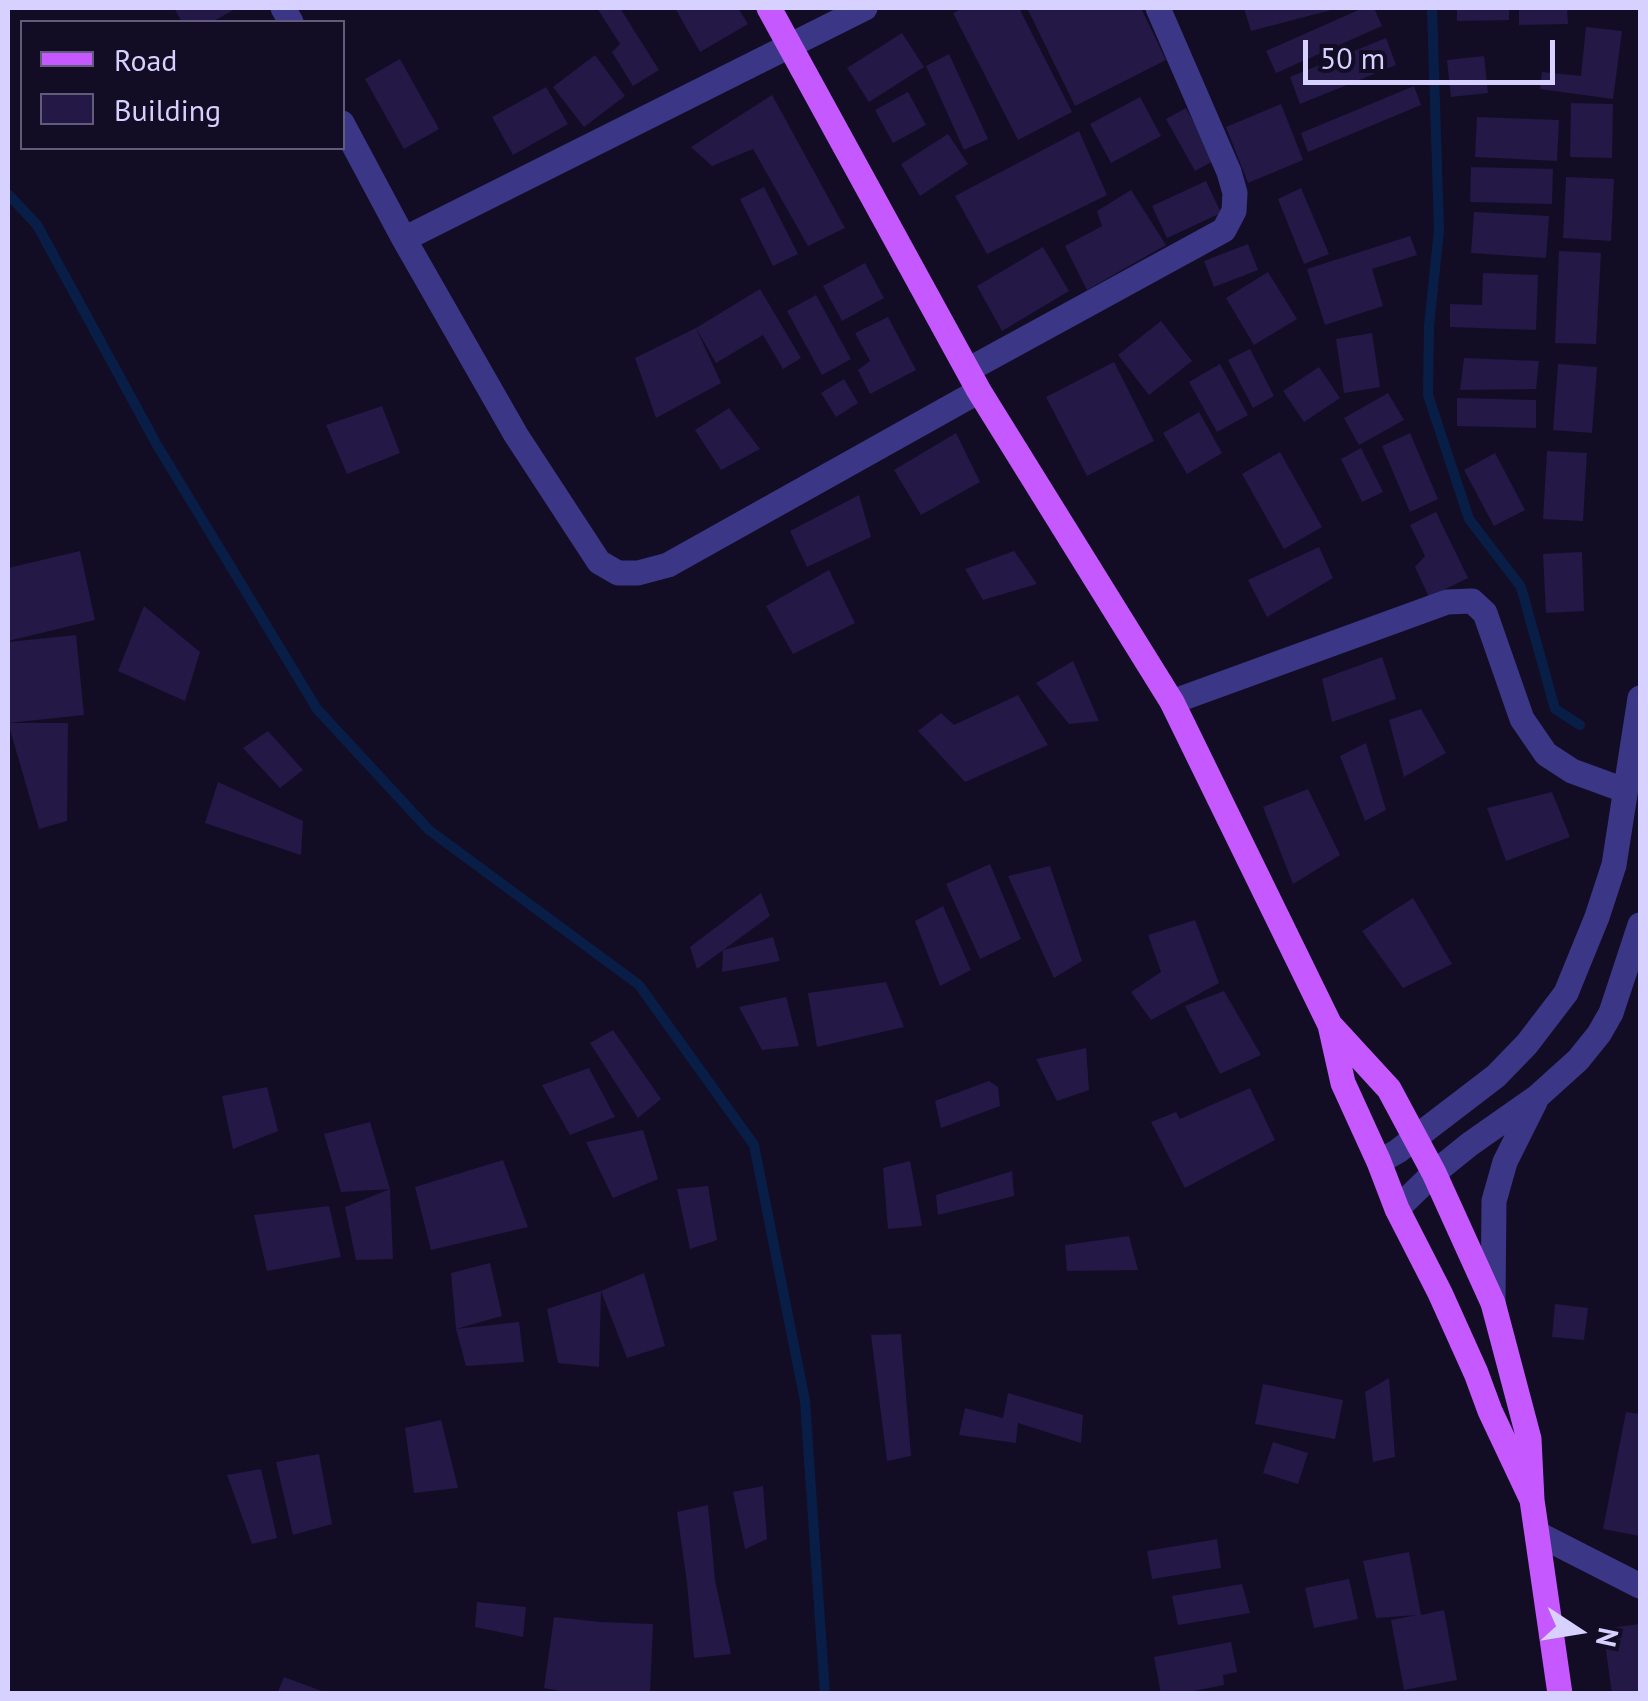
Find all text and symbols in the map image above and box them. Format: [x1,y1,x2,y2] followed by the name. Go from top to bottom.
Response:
[20,20,345,150] legend
[1308,20,1560,82] scale bar
[1320,38,1385,77] text: 50 m
[114,40,178,79] text: Road
[114,90,221,129] text: Building
[1528,1581,1628,1681] north arrow
[1588,1624,1628,1650] text: N

